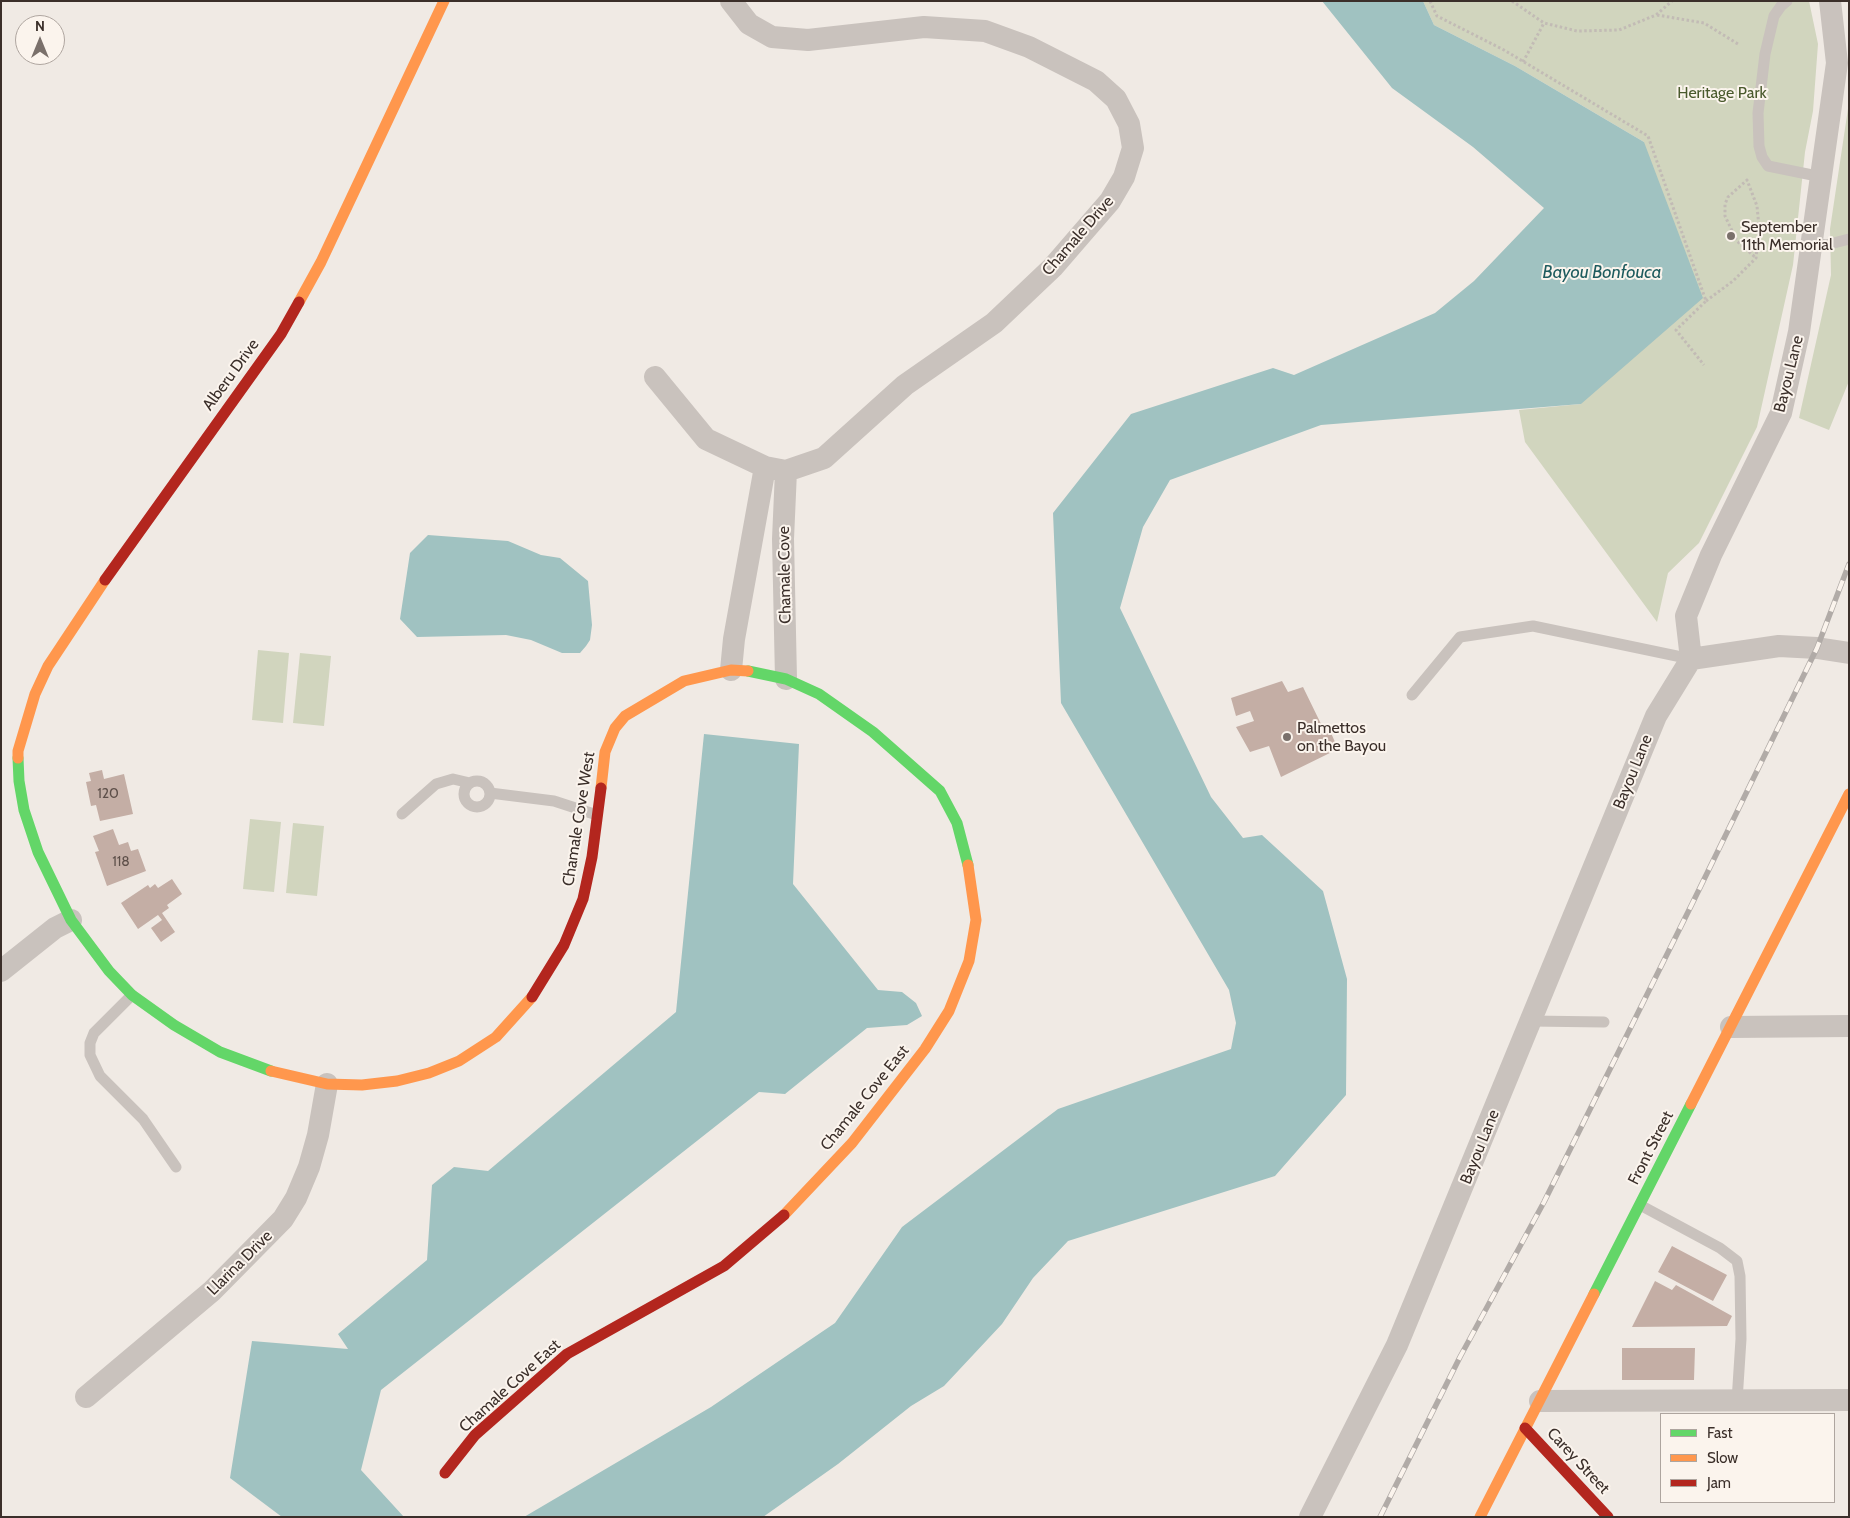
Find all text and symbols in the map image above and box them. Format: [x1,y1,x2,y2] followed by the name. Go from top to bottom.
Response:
[15,15,65,65] north arrow
[35,17,45,35] text: N
[1677,83,1767,103] park label: Heritage Park
[1038,192,1118,280] street label: Chamale Drive
[1741,217,1833,255] place label: September 11th Memorial
[1725,230,1737,242] marker: September 11th Memorial
[1542,262,1662,284] water label: Bayou Bonfouca
[1770,334,1808,414] street label: Bayou Lane
[199,336,263,414] street label: Alberu Drive
[775,526,795,624] street label: Chamale Cove
[1297,718,1386,756] place label: Palmettos on the Bayou
[1281,731,1293,743] marker: Palmettos on the Bayou
[1609,732,1657,812] street label: Bayou Lane
[559,750,599,888] street label: Chamale Cove West
[97,786,119,802] house number: 120
[112,854,130,870] house number: 118
[817,1042,913,1154] street label: Chamale Cove East
[1456,1107,1504,1187] street label: Bayou Lane
[1624,1108,1678,1188] street label: Front Street
[204,1227,276,1299] street label: Llarina Drive
[455,1335,565,1437] street label: Chamale Cove East
[1660,1413,1835,1503] legend
[1543,1424,1613,1498] street label: Carey Street
[1707,1424,1732,1442] text: Fast
[1707,1449,1738,1467] text: Slow
[1707,1474,1731,1492] text: Jam

